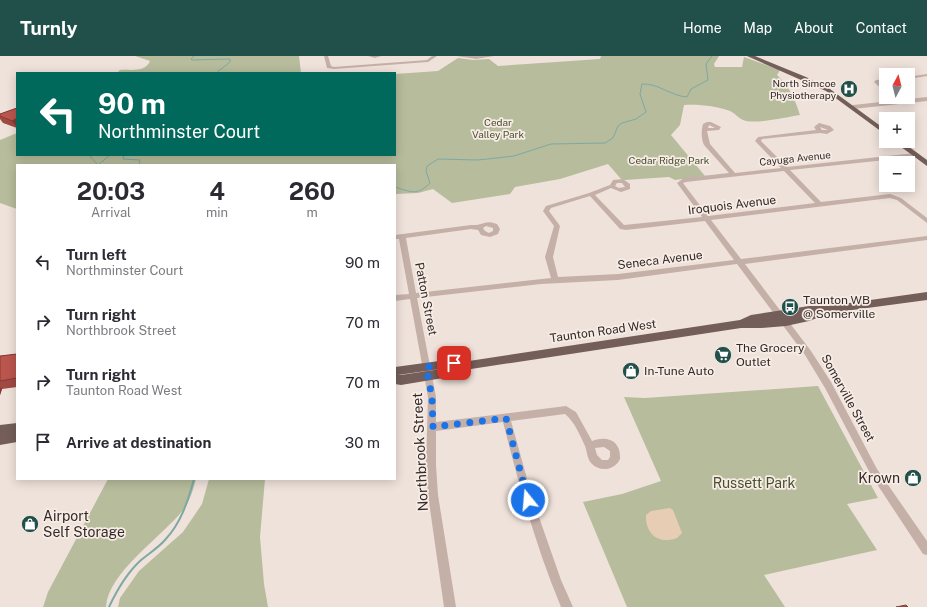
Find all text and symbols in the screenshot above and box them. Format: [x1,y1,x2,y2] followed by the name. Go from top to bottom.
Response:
[20,17,77,39] text: Turnly
[683,20,722,36] text: Home
[744,20,772,36] text: Map
[794,20,834,36] text: About
[856,20,907,36] text: Contact
[879,68,915,104] north arrow
[879,68,915,192] map controls
[770,77,837,101] place label: North Simcoe Physiotherapy
[839,79,859,99] hospital icon: North Simcoe Physiotherapy
[98,87,166,120] text: 90 m
[32,88,84,140] icon: left
[879,112,915,148] button: +
[472,116,524,140] park label: Cedar Valley Park
[98,121,260,142] text: Northminster Court
[759,148,832,168] street label: Cayuga Avenue
[629,154,710,166] park label: Cedar Ridge Park
[879,156,915,192] button: −
[77,177,145,205] text: 20:03
[209,177,225,205] text: 4
[289,177,335,205] text: 260
[687,193,777,217] street label: Iroquois Avenue
[91,205,131,220] text: Arrival
[206,205,228,220] text: min
[306,205,318,220] text: m
[66,246,127,263] text: Turn left
[617,248,704,272] street label: Seneca Avenue
[32,251,54,273] icon: left
[345,254,380,271] text: 90 m
[412,261,440,337] street label: Patton Street
[66,263,183,278] text: Northminster Court
[803,293,876,321] place label: Taunton WB @ Somerville
[780,297,800,317] bus stop icon: Taunton WB @ Somerville
[66,306,136,323] text: Turn right
[32,311,54,333] icon: right
[345,314,380,331] text: 70 m
[549,317,657,345] street label: Taunton Road West
[66,323,176,338] text: Northbrook Street
[736,341,805,369] place label: The Grocery Outlet
[713,345,733,365] supermarket icon: The Grocery Outlet
[437,346,471,380] pin
[443,352,465,374] icon: arrive
[818,352,878,444] street label: Somerville Street
[621,361,641,381] shop icon: In-Tune Auto
[644,364,714,378] place label: In-Tune Auto
[66,366,136,383] text: Turn right
[32,371,54,393] icon: right
[345,374,380,391] text: 70 m
[66,383,182,398] text: Taunton Road West
[409,392,431,512] street label: Northbrook Street
[32,431,54,453] icon: arrive
[66,434,211,451] text: Arrive at destination
[345,434,380,451] text: 30 m
[903,468,923,488] shop icon: Krown
[858,470,900,486] place label: Krown
[713,475,795,491] park label: Russett Park
[507,479,549,521] position arrow
[43,508,125,540] place label: Airport Self Storage
[20,514,40,534] shop icon: Airport Self Storage

